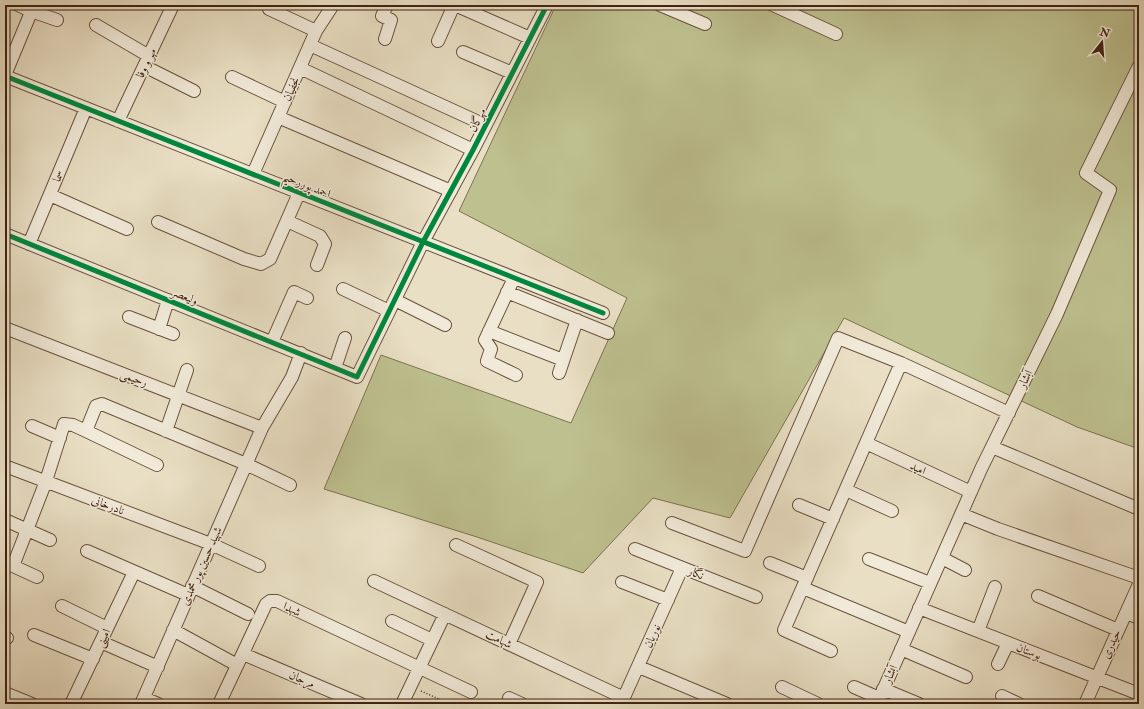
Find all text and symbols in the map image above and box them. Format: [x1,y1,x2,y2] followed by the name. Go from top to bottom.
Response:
[1082,22,1122,62] north arrow
[1097,25,1112,41] text: N
[133,45,160,81] street label: مهر و وفا
[280,75,303,104] street label: نجفیان
[464,105,490,135] street label: مهرگان
[49,168,68,184] street label: سما
[279,169,333,206] street label: احمد پوررحیم
[168,284,200,309] street label: ولیعصر
[118,366,150,392] street label: رحیمی
[1013,366,1037,392] street label: آبشار
[907,458,928,479] street label: امید
[89,492,126,519] street label: نادرخانی
[177,525,226,608] street label: شهید حسین پور محمدی
[685,562,706,583] street label: نگار
[281,599,303,620] street label: شهدا
[641,622,664,650] street label: نوریان
[93,626,115,650] street label: امینی
[483,627,514,652] street label: شهامت
[1098,627,1125,661] street label: حیدری
[1014,640,1044,663] street label: بوستان
[878,661,902,687] street label: آبشار
[286,667,317,693] street label: مرجان

